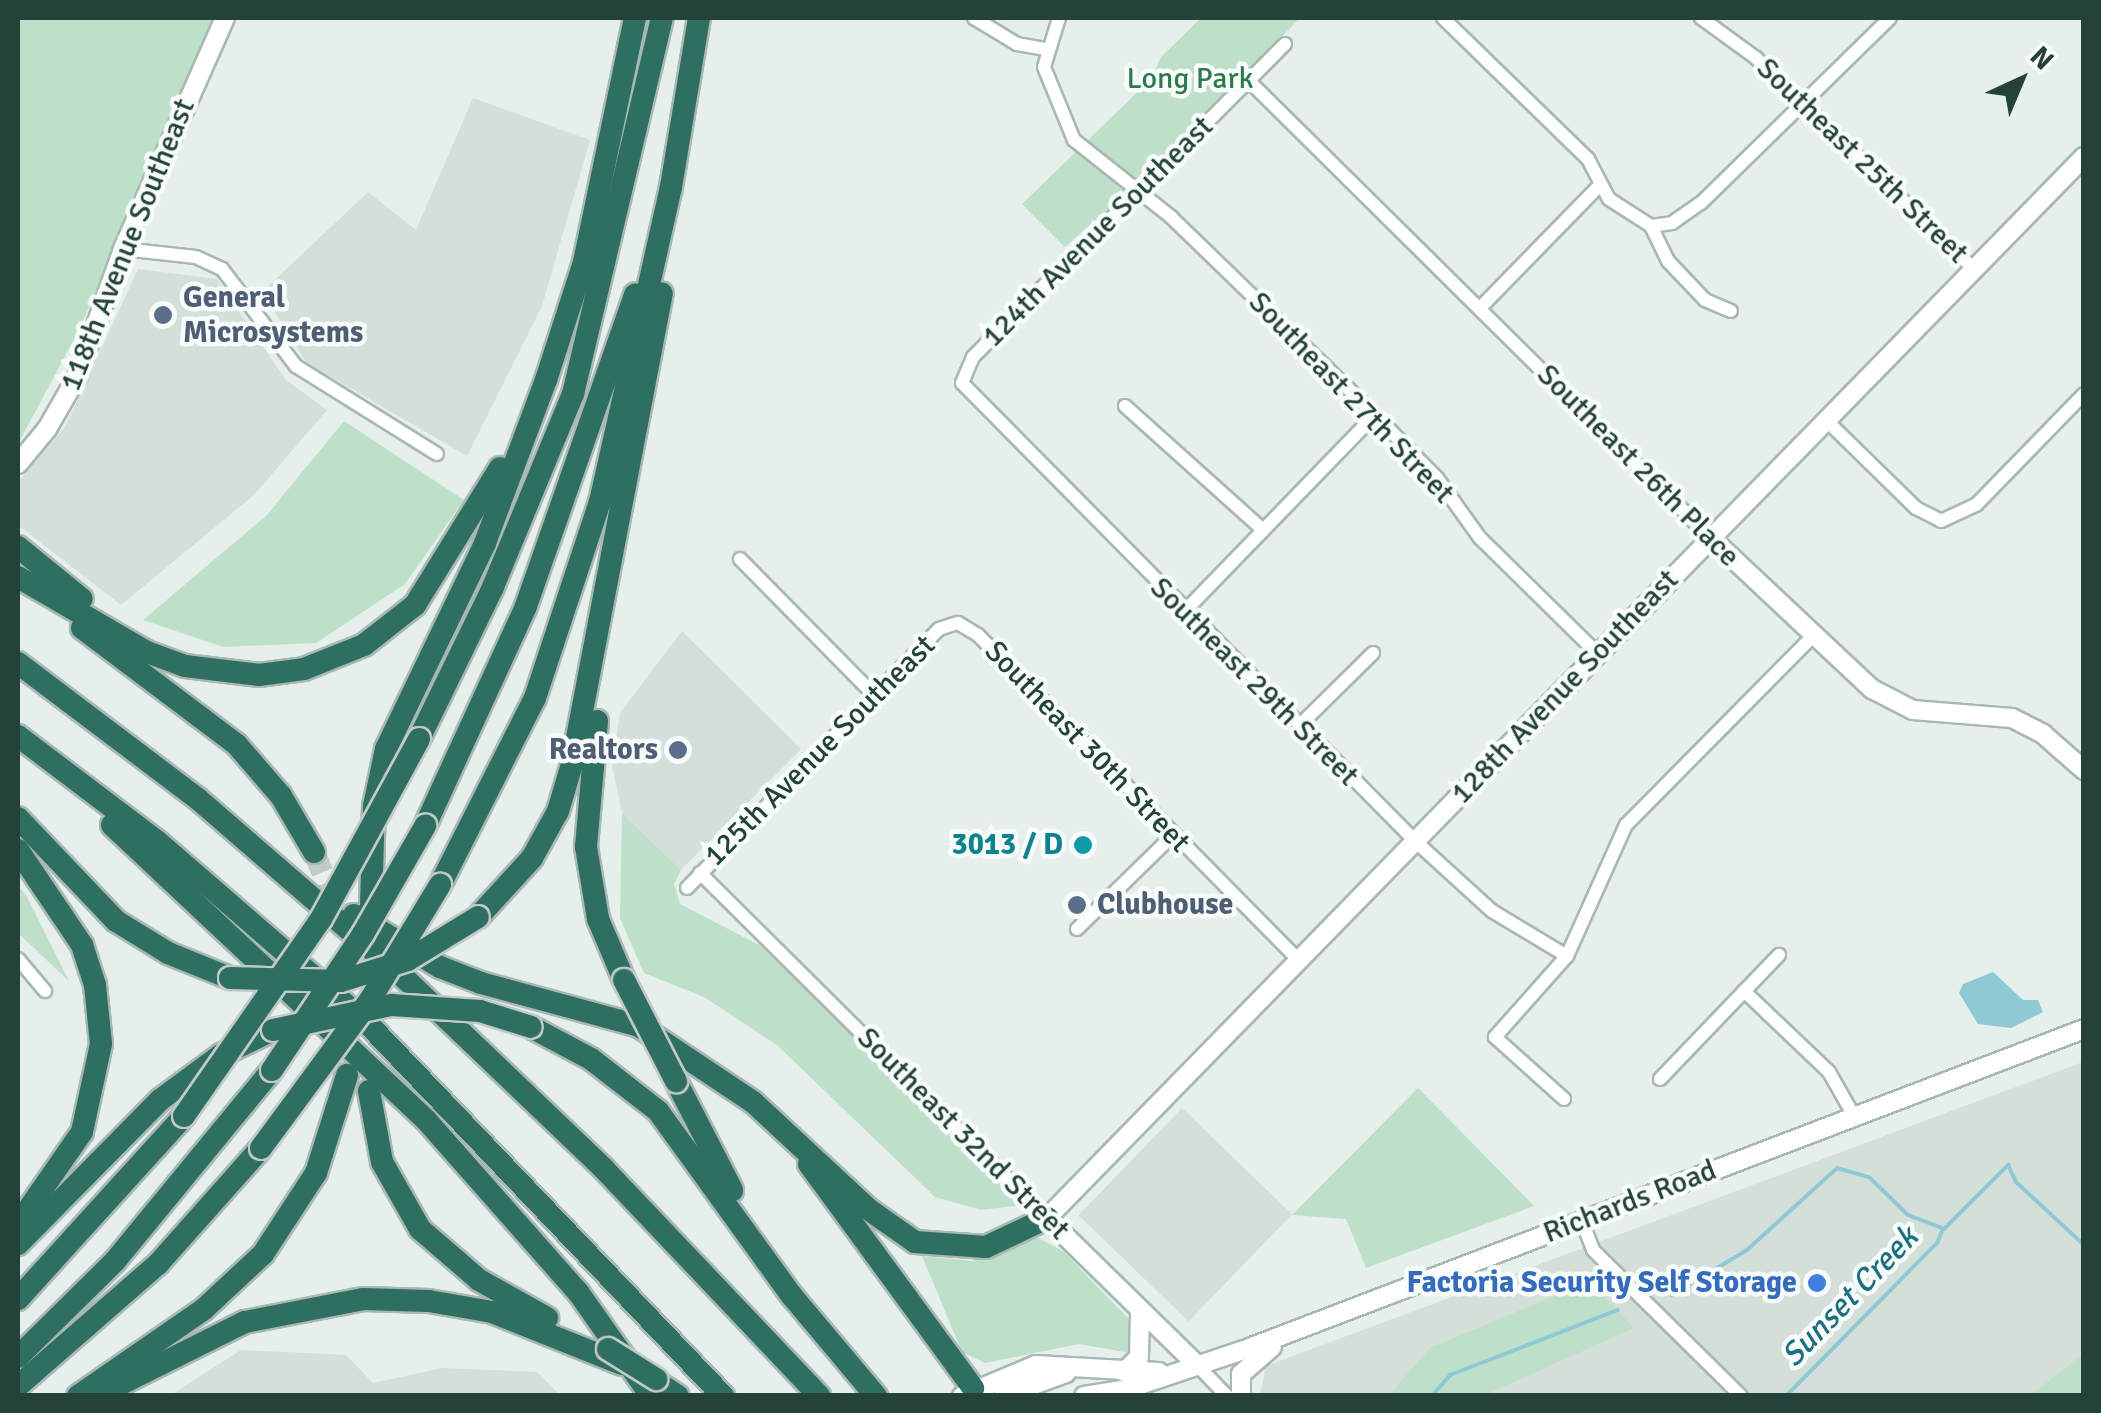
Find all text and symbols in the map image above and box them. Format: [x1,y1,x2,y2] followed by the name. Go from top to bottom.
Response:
[1971,30,2071,130] north arrow
[2023,39,2061,77] text: N
[1749,51,1975,271] street label: Southeast 25th Street
[1127,61,1253,97] park label: Long Park
[53,94,203,396] street label: 118th Avenue Southeast
[975,109,1221,355] street label: 124th Avenue Southeast
[183,280,363,350] place label: General Microsystems
[1241,285,1461,511] street label: Southeast 27th Street
[152,304,174,326] marker: General Microsystems
[1529,357,1747,575] street label: Southeast 26th Place
[1444,562,1686,812] street label: 128th Avenue Southeast
[1142,570,1366,794] street label: Southeast 29th Street
[697,628,943,874] street label: 125th Avenue Southeast
[977,634,1197,860] street label: Southeast 30th Street
[549,732,658,768] place label: Realtors
[667,739,689,761] marker: Realtors
[951,827,1063,863] place label: 3013 / D
[1072,834,1094,856] marker: 3013 / D
[1097,887,1233,923] place label: Clubhouse
[1066,894,1088,916] marker: Clubhouse
[849,1020,1077,1248] street label: Southeast 32nd Street
[1538,1153,1722,1251] street label: Richards Road
[1774,1219,1926,1375] water label: Sunset Creek
[1407,1265,1797,1301] place label: Factoria Security Self Storage
[1806,1272,1828,1294] marker: Factoria Security Self Storage

